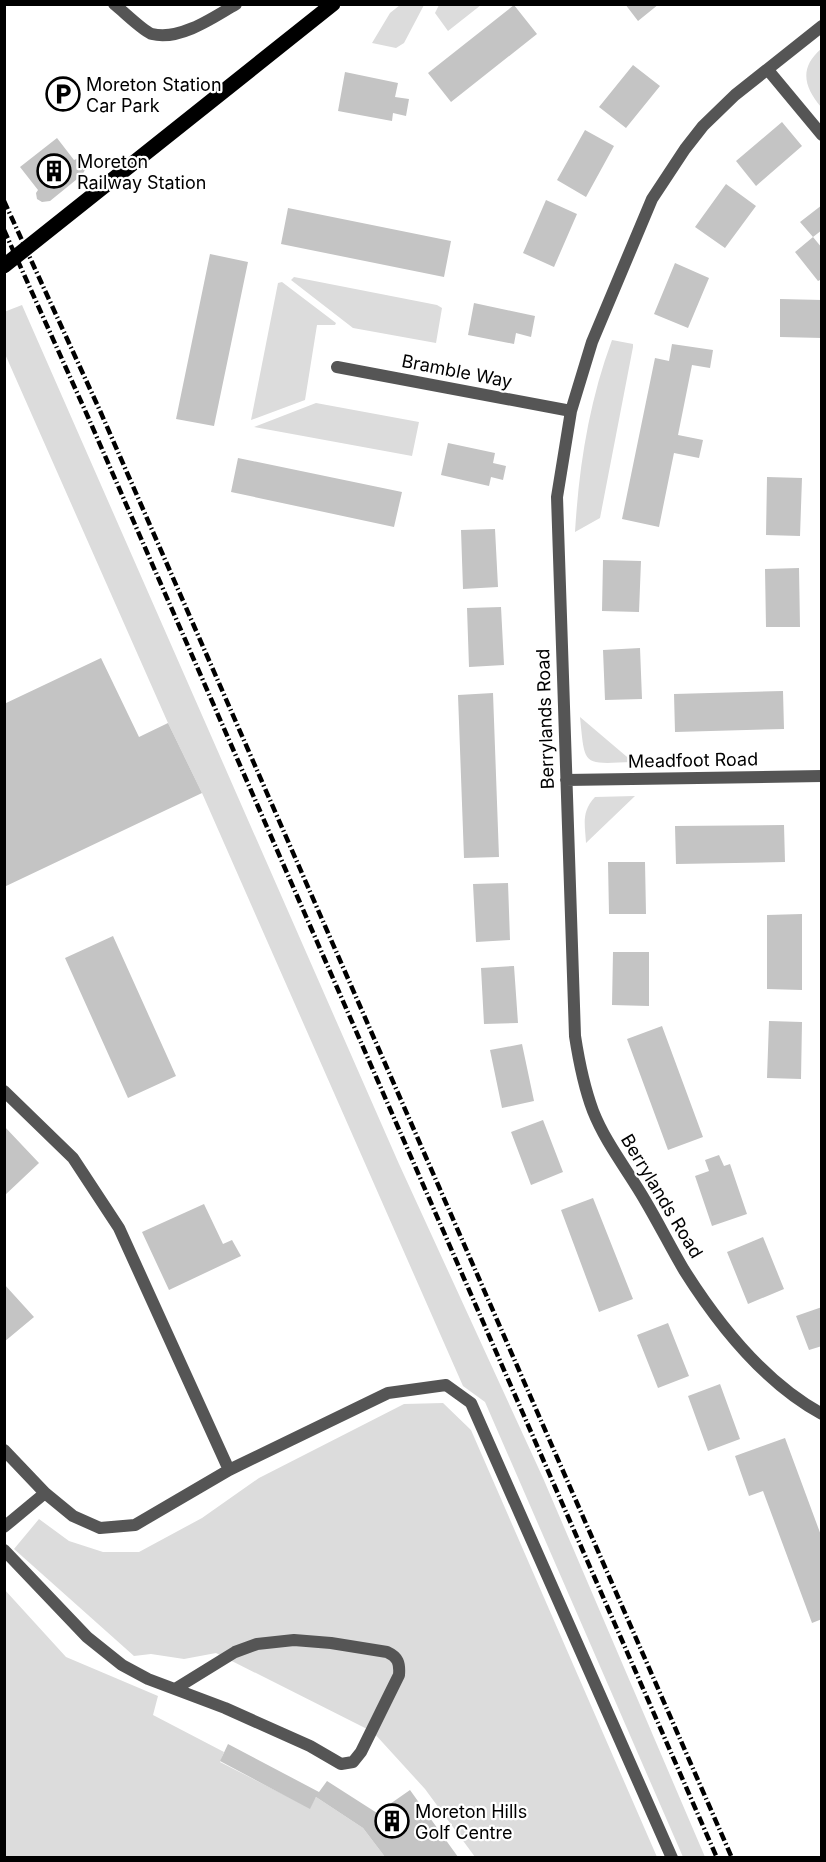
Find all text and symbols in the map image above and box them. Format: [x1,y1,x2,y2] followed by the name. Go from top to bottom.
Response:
[86,74,222,116] place label: Moreton Station Car Park
[45,76,81,112] parking icon: Moreton Station Car Park
[77,151,206,193] place label: Moreton Railway Station
[36,153,72,189] building icon: Moreton Railway Station
[400,350,514,392] street label: Bramble Way
[532,648,558,790] street label: Berrylands Road
[628,748,758,772] street label: Meadfoot Road
[617,1130,707,1262] street label: Berrylands Road
[415,1801,527,1843] place label: Moreton Hills Golf Centre
[374,1803,410,1839] building icon: Moreton Hills Golf Centre

